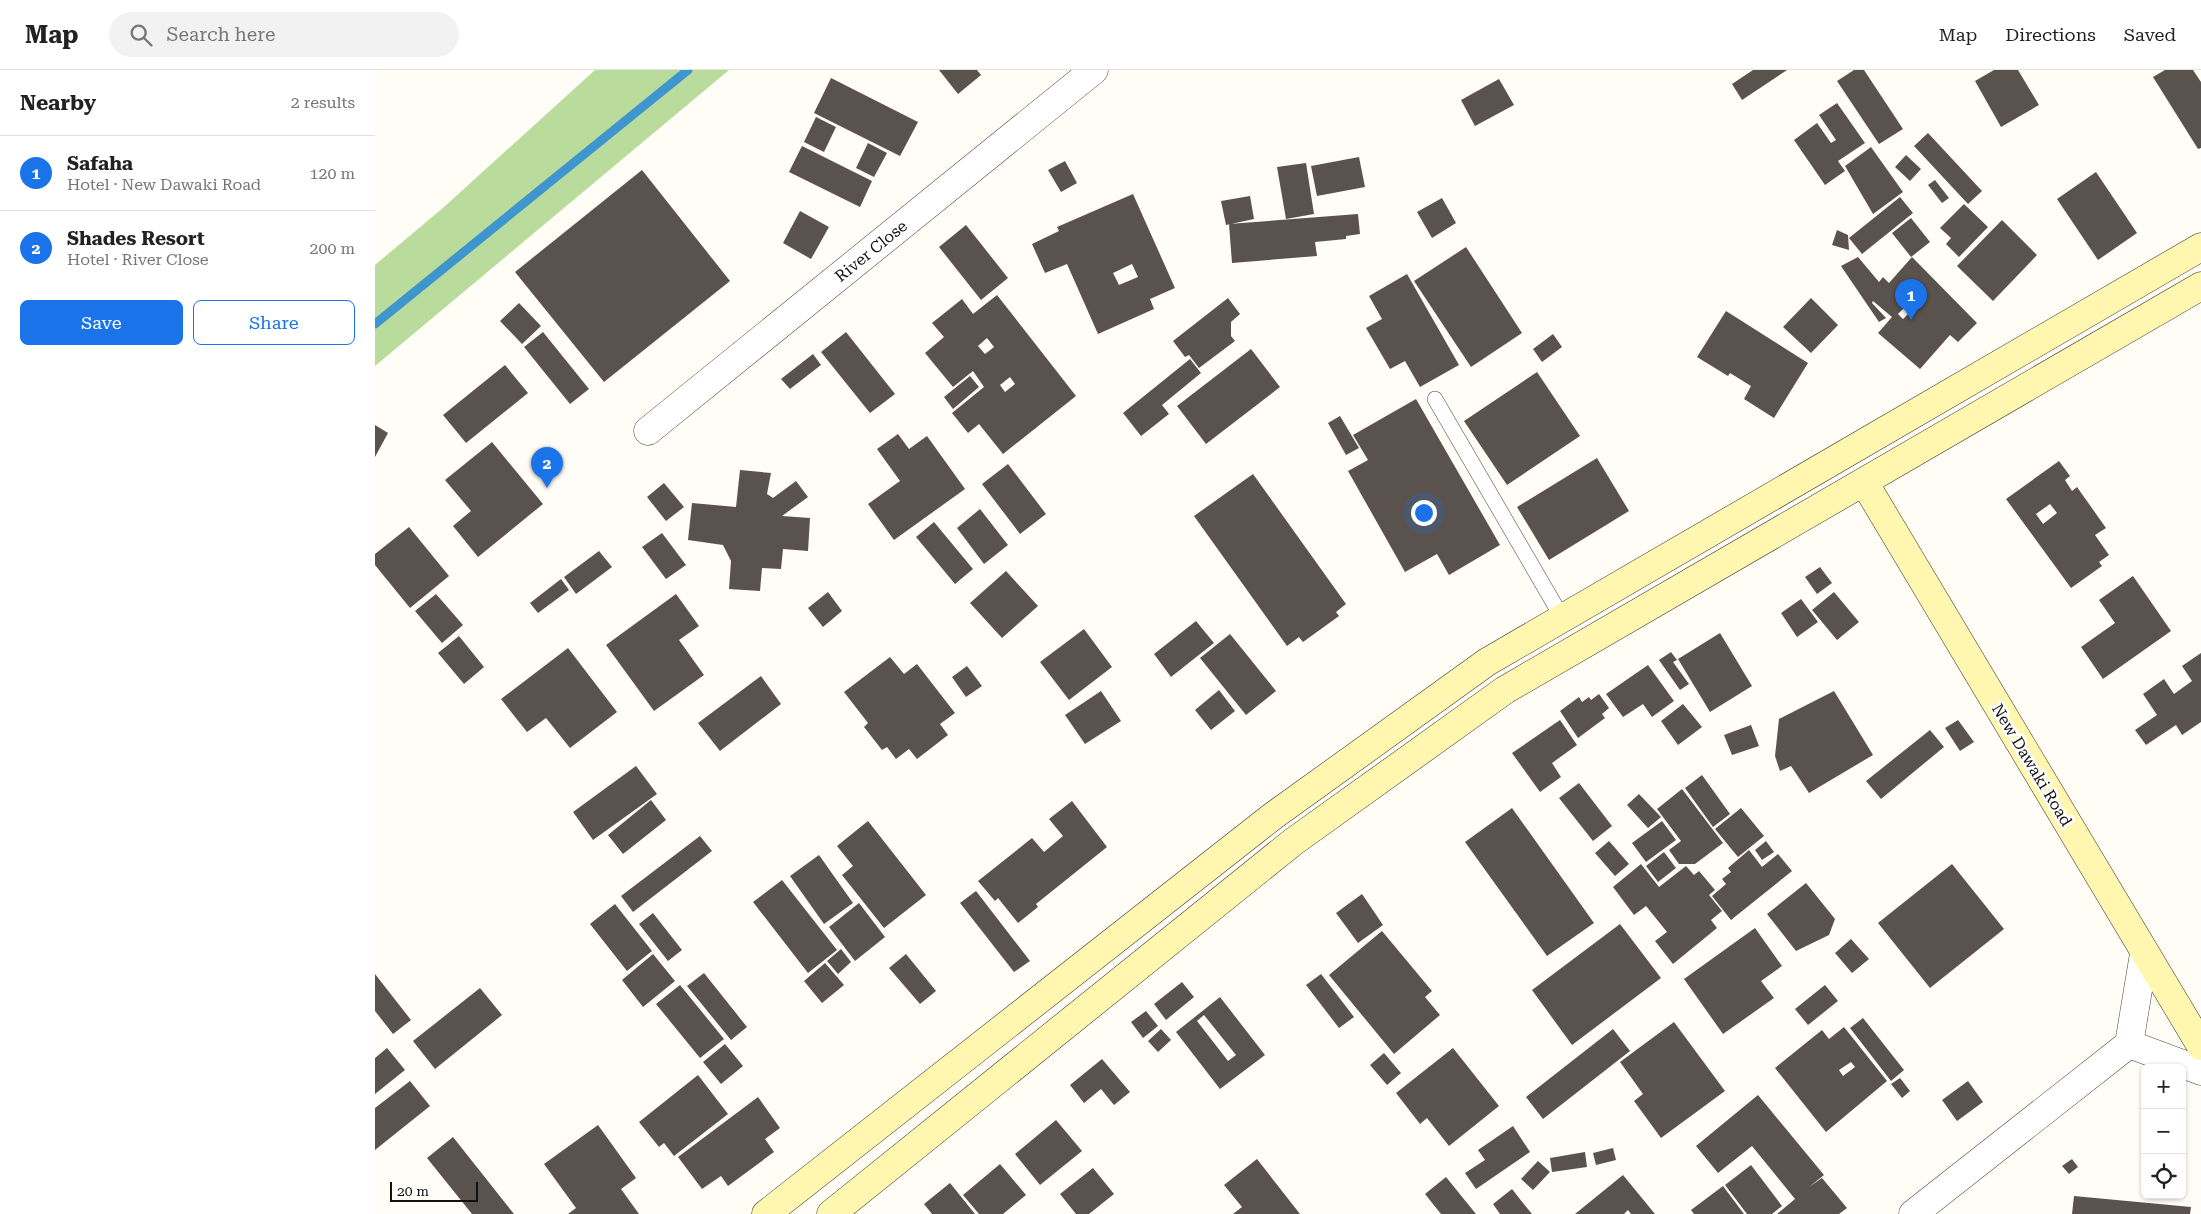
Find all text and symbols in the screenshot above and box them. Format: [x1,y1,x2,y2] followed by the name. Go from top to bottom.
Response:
[109,12,459,57] search box
[25,21,79,49] text: Map
[127,21,155,49] icon: search
[167,23,275,46] text: Search here
[1939,24,1977,45] text: Map
[2005,24,2096,45] text: Directions
[2124,24,2176,45] text: Saved
[20,91,96,115] text: Nearby
[291,93,355,112] text: 2 results
[67,152,133,175] text: Safaha
[32,164,40,183] text: 1
[309,164,355,183] text: 120 m
[67,175,261,194] text: Hotel · New Dawaki Road
[831,216,911,286] street label: River Close
[67,227,205,250] text: Shades Resort
[32,239,40,258] text: 2
[309,239,355,258] text: 200 m
[67,250,209,269] text: Hotel · River Close
[1895,279,1927,320] pin: 1
[20,300,183,345] button: Save
[193,300,355,345] button: Share
[531,447,563,488] pin: 2
[1411,500,1437,526] your location
[1988,700,2076,830] street label: New Dawaki Road
[2141,1064,2186,1199] map controls
[2141,1064,2186,1109] button: +
[2141,1109,2186,1154] button: −
[2141,1154,2186,1199] button: locate
[390,1179,477,1202] scale bar
[397,1183,429,1199] text: 20 m

